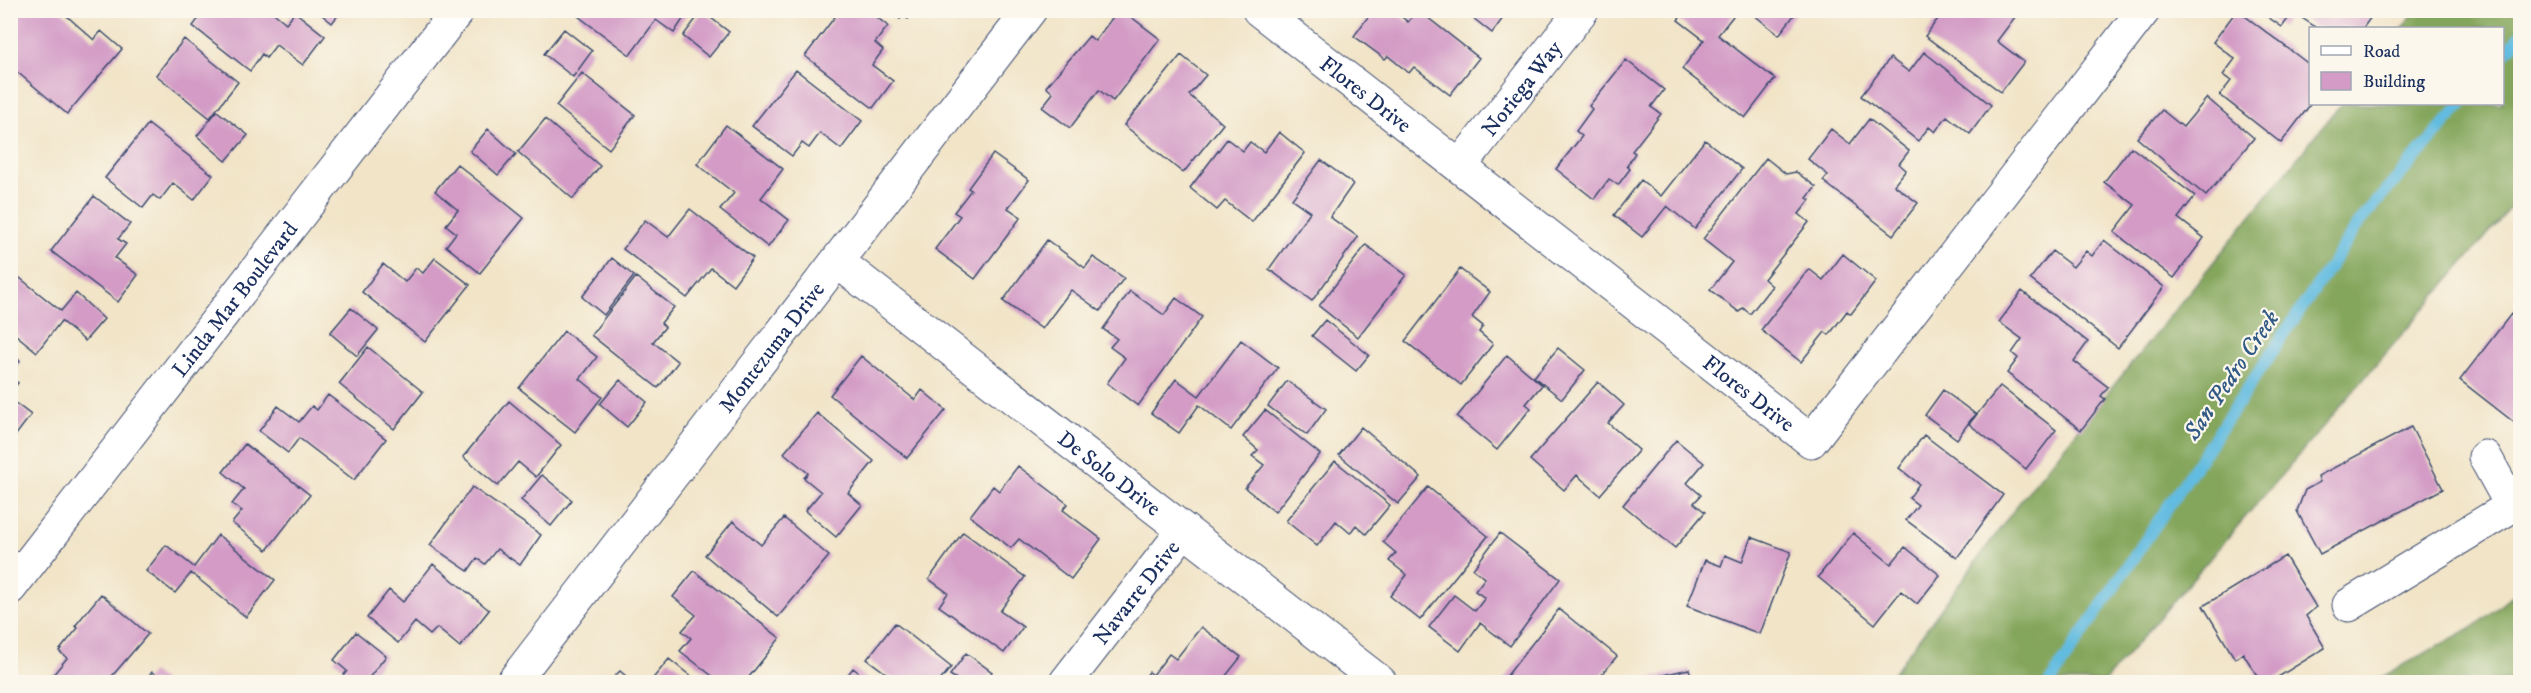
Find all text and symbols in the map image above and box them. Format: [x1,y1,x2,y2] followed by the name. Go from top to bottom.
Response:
[2309,27,2504,105] legend
[1476,35,1568,142] street label: Noriega Way
[2363,41,2400,63] text: Road
[1314,51,1417,139] street label: Flores Drive
[2363,71,2425,93] text: Building
[167,216,304,383] street label: Linda Mar Boulevard
[713,277,831,418] street label: Montezuma Drive
[2177,305,2286,447] water label: San Pedro Creek
[1697,350,1800,438] street label: Flores Drive
[1052,425,1166,522] street label: De Solo Drive
[1088,535,1186,651] street label: Navarre Drive

